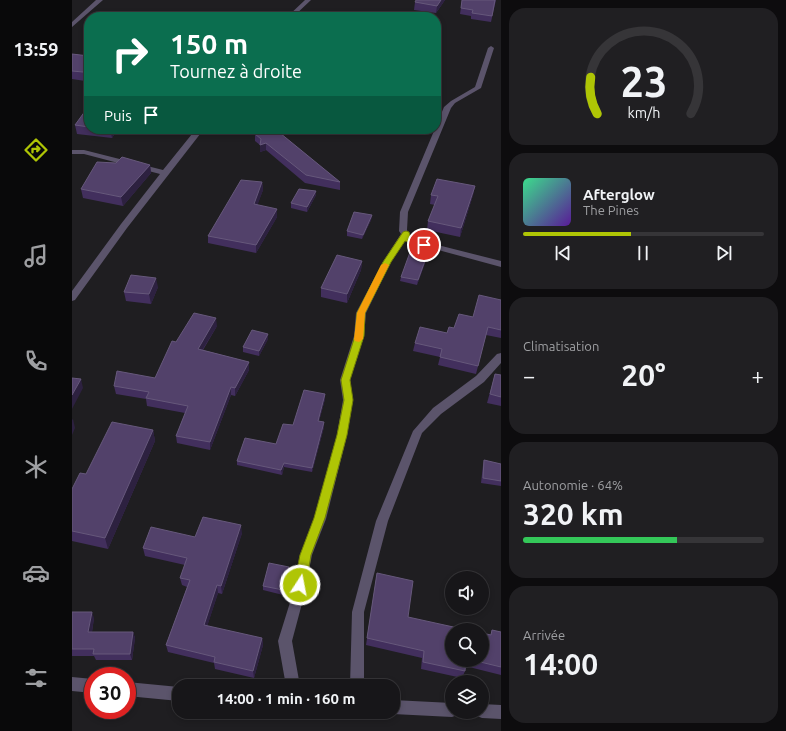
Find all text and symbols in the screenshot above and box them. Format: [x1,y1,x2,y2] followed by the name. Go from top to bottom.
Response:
[104,28,156,80] icon: right
[170,28,248,59] text: 150 m
[13,39,59,59] text: 13:59
[620,58,667,105] text: 23
[170,61,302,81] text: Tournez à droite
[140,104,162,126] icon: arrive
[627,105,660,121] text: km/h
[104,107,132,124] text: Puis
[22,136,50,164] icon: directions
[583,186,655,203] text: Afterglow
[583,203,639,217] text: The Pines
[407,228,441,262] pin
[413,234,435,256] icon: arrive
[22,242,50,270] icon: music
[552,242,574,264] icon: previous
[632,242,654,264] icon: pause
[713,242,735,264] icon: next
[523,339,599,353] text: Climatisation
[22,347,50,375] icon: phone
[621,358,666,392] text: 20°
[523,363,535,388] text: −
[752,363,764,388] text: +
[22,453,50,481] icon: climate
[523,478,623,492] text: Autonomie · 64%
[523,497,624,531] text: 320 km
[22,559,50,587] icon: car
[279,564,321,606] position arrow
[445,571,489,719] map controls
[445,571,489,615] button: sound
[445,623,489,667] button: search
[523,628,565,642] text: Arrivée
[523,647,598,681] text: 14:00
[22,664,50,692] icon: filters
[84,667,136,719] speed limit sign: 30
[445,675,489,719] button: layers
[217,690,355,707] text: 14:00 · 1 min · 160 m

